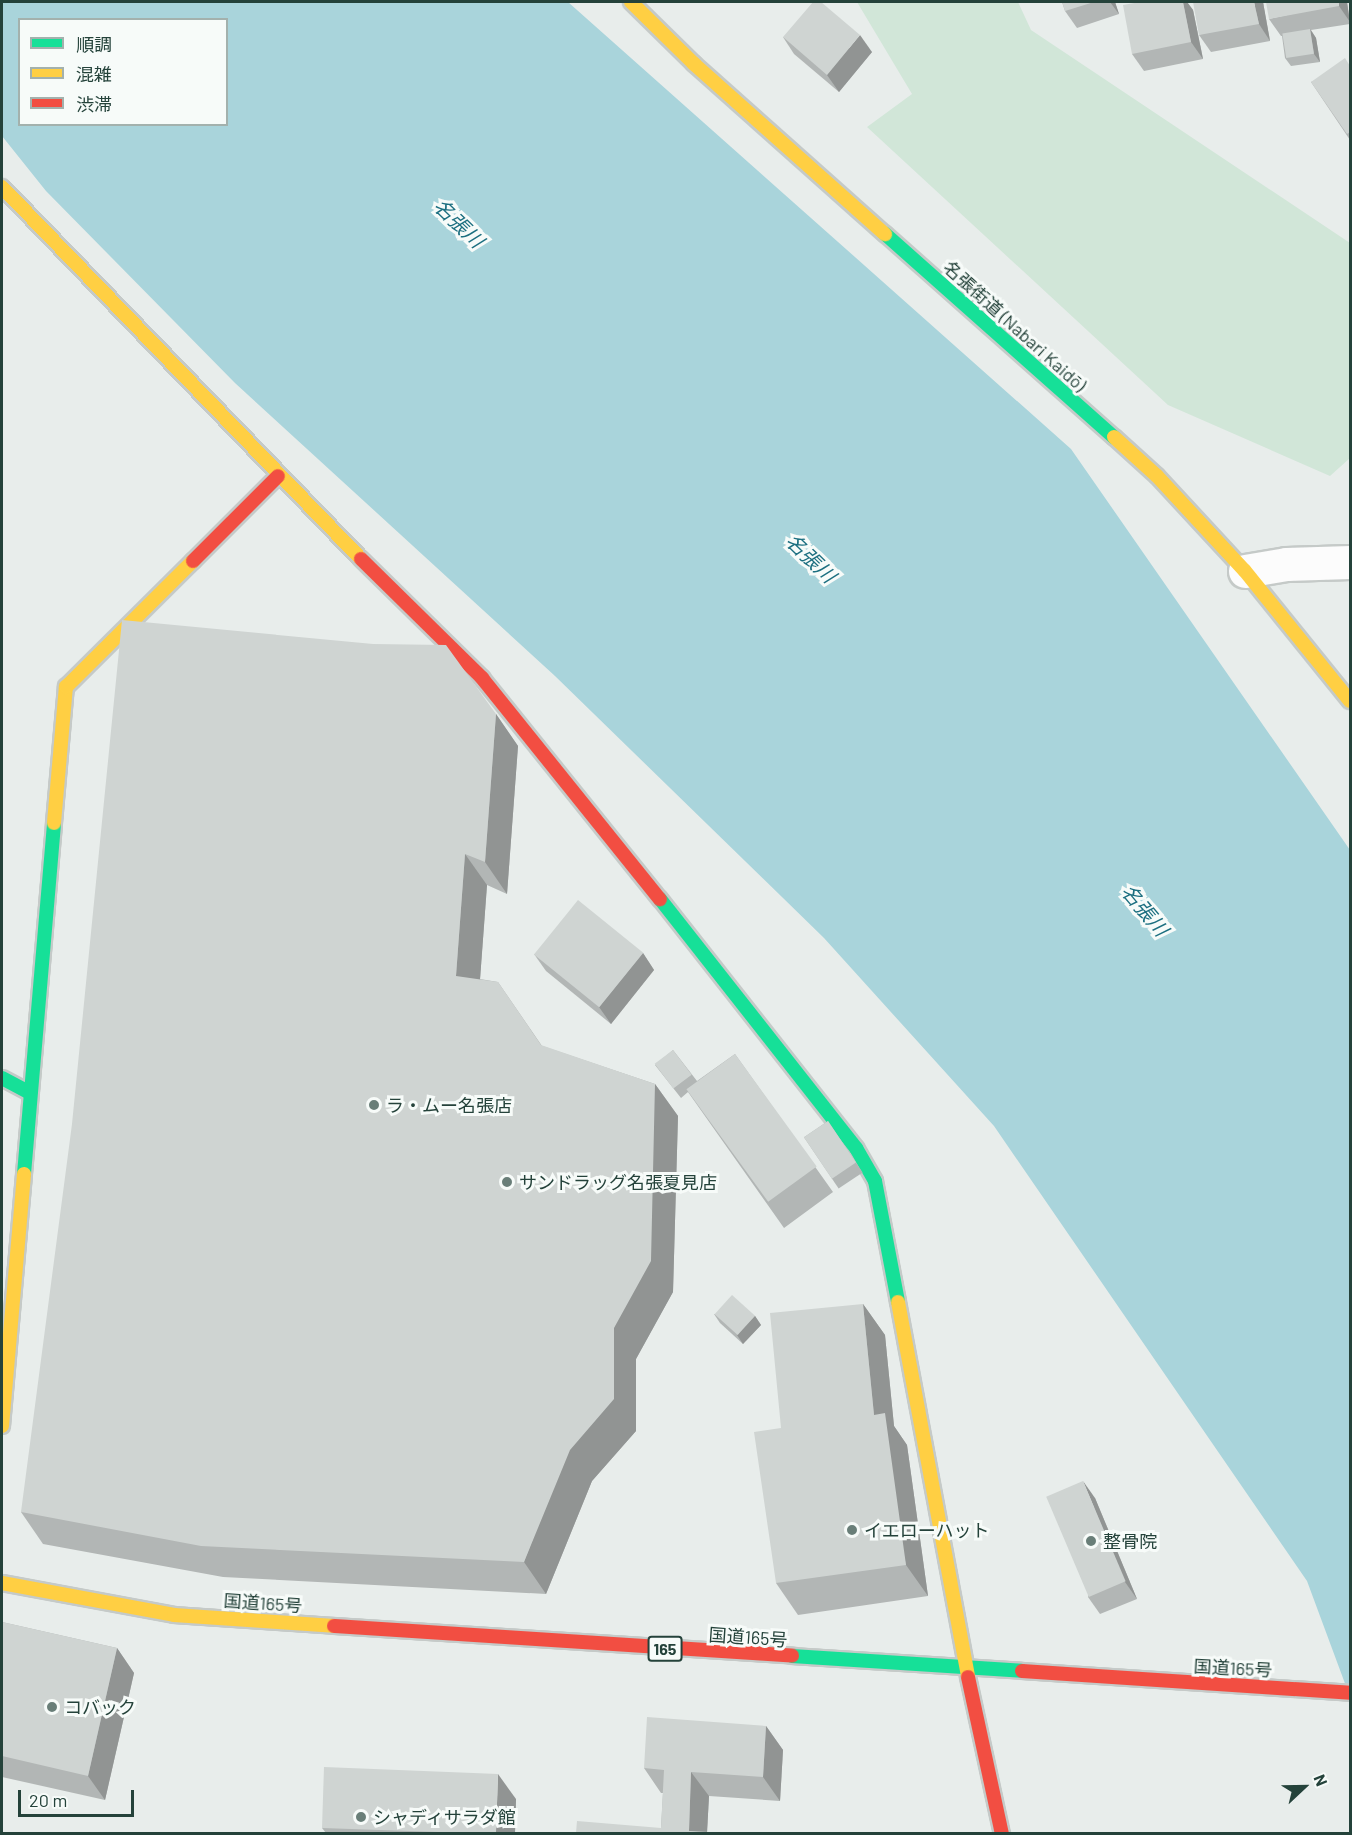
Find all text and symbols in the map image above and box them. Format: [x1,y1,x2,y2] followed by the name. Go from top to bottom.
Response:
[18,18,228,126] legend
[76,33,112,55] text: 順調
[76,63,112,85] text: 混雑
[76,93,112,115] text: 渋滞
[429,194,489,252] water label: 名張川
[939,256,1091,396] street label: 名張街道 (Nabari Kaidō)
[781,529,841,587] water label: 名張川
[1117,879,1173,941] water label: 名張川
[386,1094,512,1116] place label: ラ・ムー名張店
[367,1098,381,1112] marker: ラ・ムー名張店
[519,1171,717,1193] place label: サンドラッグ名張夏見店
[500,1175,514,1189] marker: サンドラッグ名張夏見店
[864,1519,990,1541] place label: イエローハット
[845,1523,859,1537] marker: イエローハット
[1103,1530,1157,1552] place label: 整骨院
[1084,1534,1098,1548] marker: 整骨院
[223,1589,303,1617] street label: 国道165号
[708,1623,788,1651] street label: 国道165号
[647,1636,683,1662] road number: 165
[1193,1655,1273,1681] street label: 国道165号
[64,1696,136,1718] place label: コバック
[45,1700,59,1714] marker: コバック
[1274,1757,1334,1817] north arrow
[1310,1772,1332,1789] text: N
[21,1778,136,1816] scale bar
[29,1789,67,1811] text: 20 m
[373,1806,517,1828] place label: シャディサラダ館
[354,1810,368,1824] marker: シャディサラダ館

